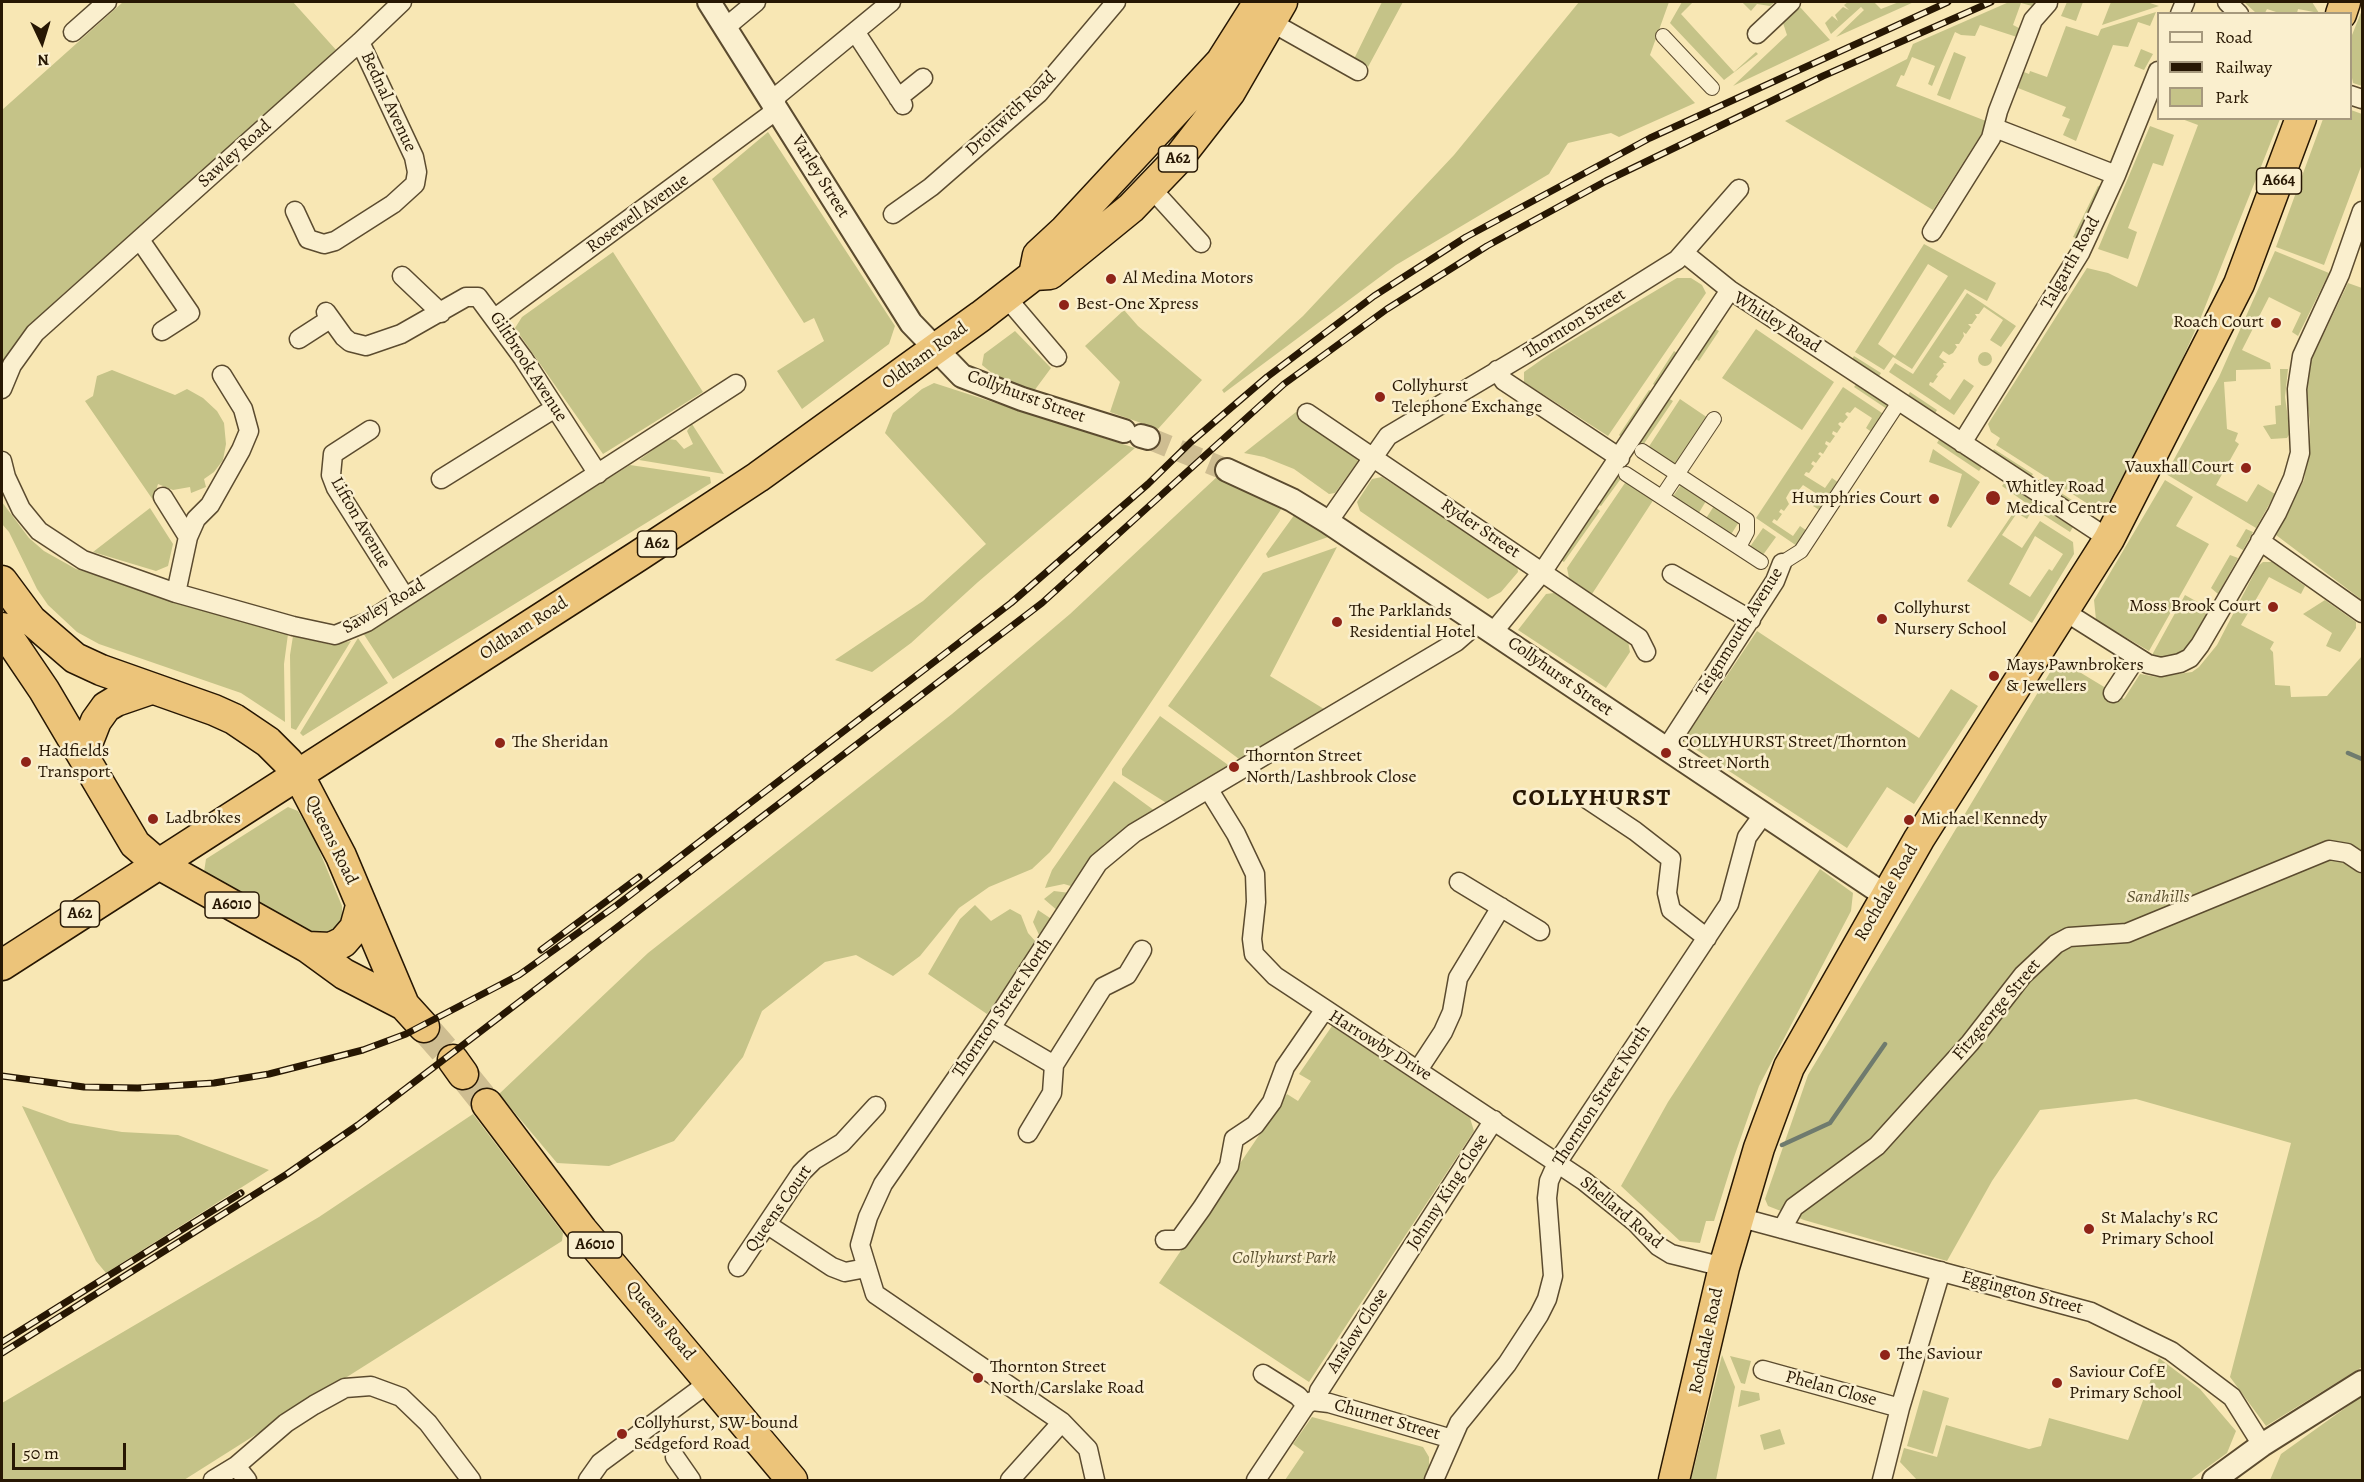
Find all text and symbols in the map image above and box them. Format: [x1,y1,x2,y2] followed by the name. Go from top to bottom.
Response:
[12,12,72,72] north arrow
[2157,12,2352,120] legend
[2215,25,2252,49] text: Road
[355,48,421,156] street label: Bednal Avenue
[37,49,50,71] text: N
[2215,55,2272,79] text: Railway
[961,67,1061,161] street label: Droitwich Road
[2215,85,2249,109] text: Park
[194,115,276,193] street label: Sawley Road
[786,132,854,222] street label: Varley Street
[1158,146,1198,172] road number: A62
[2256,168,2302,194] road number: A664
[583,170,693,258] street label: Rosewell Avenue
[2037,213,2105,313] street label: Talgarth Road
[1123,268,1253,290] place label: Al Medina Motors
[1104,272,1118,286] marker: Al Medina Motors
[1520,284,1630,364] street label: Thornton Street
[1729,288,1825,358] street label: Whitley Road
[1076,294,1199,316] place label: Best-One Xpress
[1057,298,1071,312] marker: Best-One Xpress
[484,308,572,426] street label: Giltbrook Avenue
[2173,312,2264,334] place label: Roach Court
[2269,316,2283,330] marker: Roach Court
[878,318,972,394] street label: Oldham Road
[964,366,1088,428] street label: Collyhurst Street
[1392,376,1542,418] place label: Collyhurst Telephone Exchange
[1373,390,1387,404] marker: Collyhurst Telephone Exchange
[2125,457,2234,479] place label: Vauxhall Court
[2239,461,2253,475] marker: Vauxhall Court
[325,473,395,573] street label: Lifton Avenue
[2006,477,2117,520] place label: Whitley Road Medical Centre
[1791,488,1922,510] place label: Humphries Court
[1984,489,2002,507] marker: Whitley Road Medical Centre
[1927,492,1941,506] marker: Humphries Court
[1436,495,1524,563] street label: Ryder Street
[638,531,676,557] road number: A62
[1692,564,1788,700] street label: Teignmouth Avenue
[339,575,429,639] street label: Sawley Road
[476,593,572,665] street label: Oldham Road
[2129,596,2261,618] place label: Moss Brook Court
[1894,598,2006,640] place label: Collyhurst Nursery School
[2266,600,2280,614] marker: Moss Brook Court
[1349,601,1475,644] place label: The Parklands Residential Hotel
[1875,612,1889,626] marker: Collyhurst Nursery School
[1330,615,1344,629] marker: The Parklands Residential Hotel
[1503,633,1617,721] street label: Collyhurst Street
[2006,655,2144,698] place label: Mays Pawnbrokers & Jewellers
[1987,669,2001,683] marker: Mays Pawnbrokers & Jewellers
[512,732,608,754] place label: The Sheridan
[1678,732,1907,774] place label: COLLYHURST Street/Thornton Street North
[493,736,507,750] marker: The Sheridan
[38,741,111,783] place label: Hadfields Transport
[1246,746,1416,789] place label: Thornton Street North/Lashbrook Close
[1659,746,1673,760] marker: COLLYHURST Street/Thornton Street North
[19,755,33,769] marker: Hadfields Transport
[1227,760,1241,774] marker: Thornton Street North/Lashbrook Close
[1512,785,1672,813] district label: COLLYHURST
[300,792,362,888] street label: Queens Road
[165,808,241,830] place label: Ladbrokes
[1921,809,2047,831] place label: Michael Kennedy
[146,812,160,826] marker: Ladbrokes
[1902,813,1916,827] marker: Michael Kennedy
[1851,841,1923,945] street label: Rochdale Road
[2126,887,2190,909] park label: Sandhills
[205,892,259,918] road number: A6010
[60,901,100,927] road number: A62
[948,934,1058,1082] street label: Thornton Street North
[1948,955,2046,1065] street label: Fitzgeorge Street
[1324,1006,1436,1086] street label: Harrowby Drive
[1548,1021,1656,1171] street label: Thornton Street North
[1403,1130,1493,1254] street label: Johnny King Close
[741,1161,817,1257] street label: Queens Court
[1575,1172,1667,1254] street label: Shellard Road
[2101,1208,2218,1250] place label: St Malachy's RC Primary School
[2082,1222,2096,1236] marker: St Malachy's RC Primary School
[568,1232,622,1258] road number: A6010
[1232,1248,1336,1270] park label: Collyhurst Park
[1959,1266,2085,1320] street label: Eggington Street
[621,1277,699,1365] street label: Queens Road
[1323,1285,1393,1377] street label: Anslow Close
[1685,1286,1729,1396] street label: Rochdale Road
[1897,1344,1982,1366] place label: The Saviour
[1878,1348,1892,1362] marker: The Saviour
[990,1357,1144,1400] place label: Thornton Street North/Carslake Road
[2069,1362,2182,1404] place label: Saviour CofE Primary School
[1783,1366,1879,1412] street label: Phelan Close
[971,1371,985,1385] marker: Thornton Street North/Carslake Road
[2050,1376,2064,1390] marker: Saviour CofE Primary School
[1332,1395,1442,1445] street label: Churnet Street
[634,1413,798,1456] place label: Collyhurst, SW-bound Sedgeford Road
[615,1427,629,1441] marker: Collyhurst, SW-bound Sedgeford Road
[15,1431,129,1469] scale bar
[23,1441,59,1465] text: 50 m

